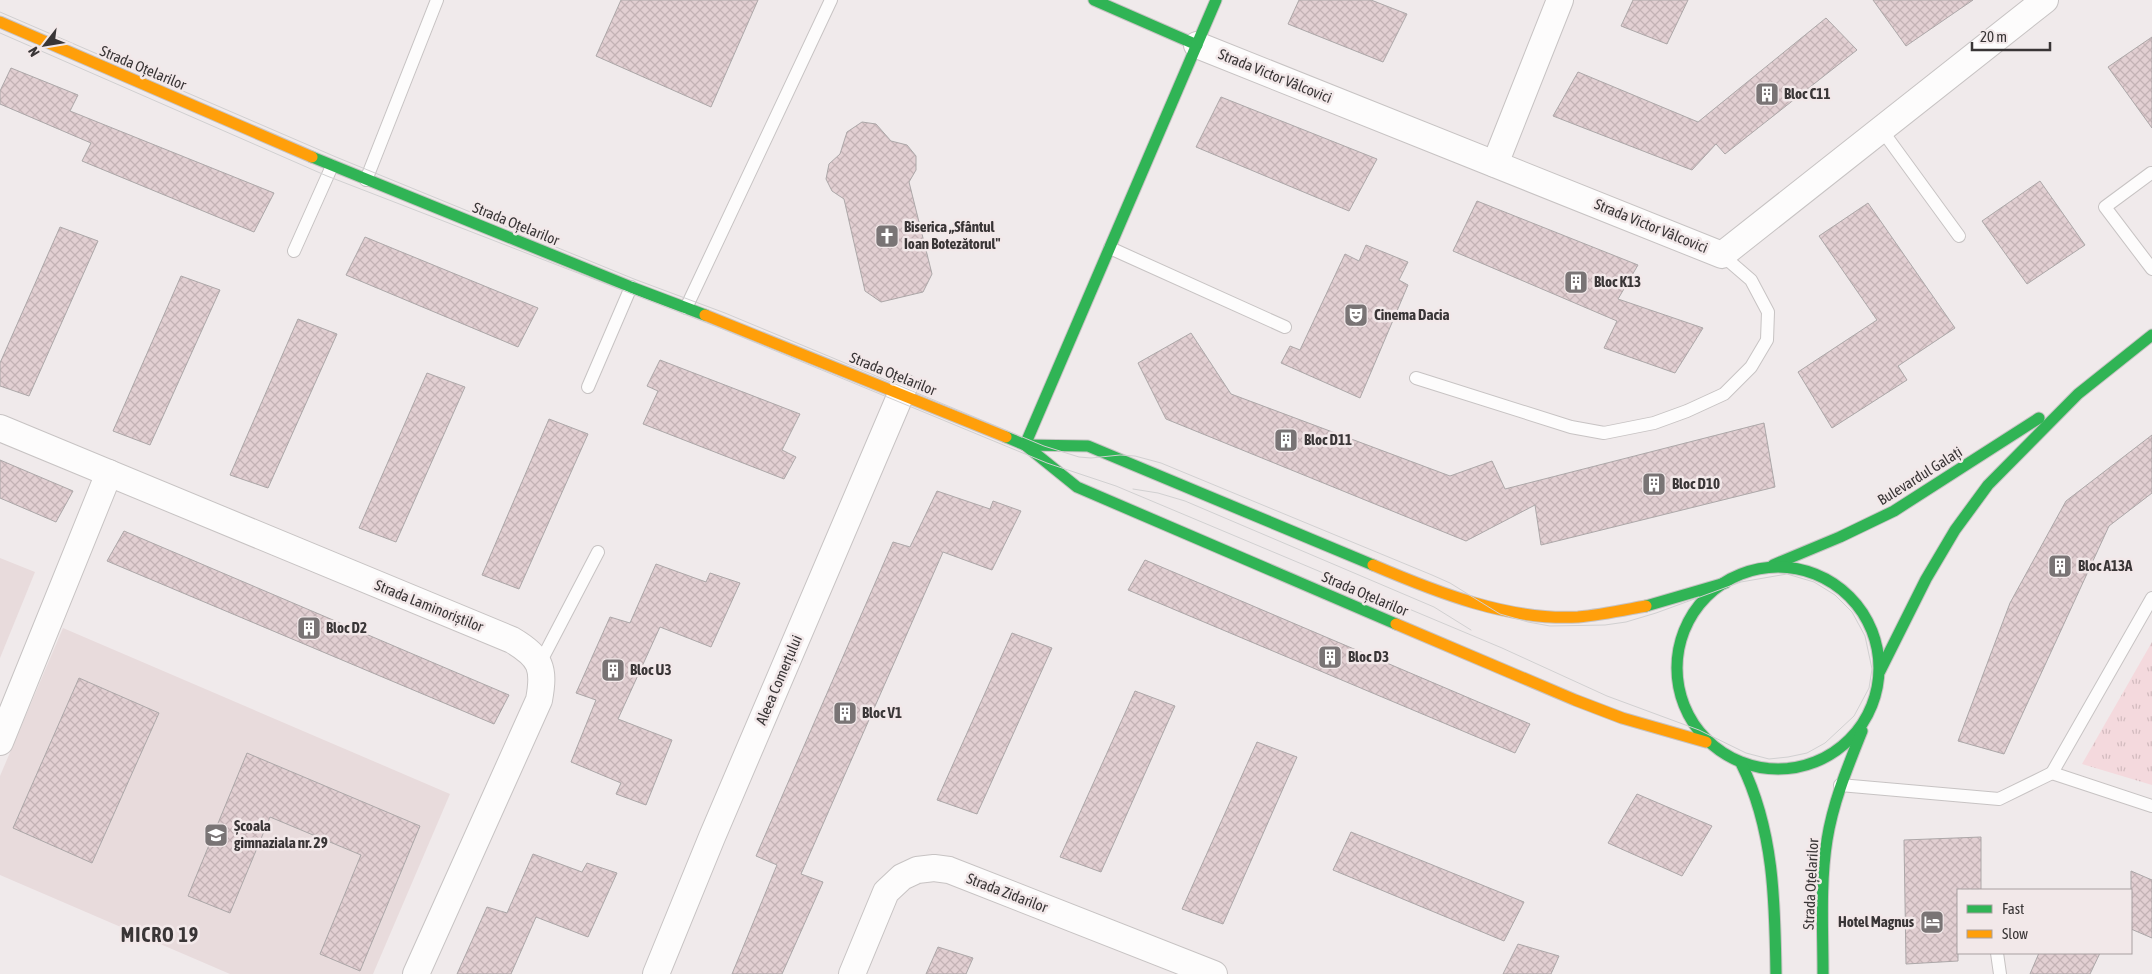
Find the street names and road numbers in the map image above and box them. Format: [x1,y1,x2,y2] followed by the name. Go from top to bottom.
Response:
[98,42,189,94] street label: Strada Oțelarilor
[1216,45,1334,106] street label: Strada Victor Vâlcovici
[1592,195,1710,256] street label: Strada Victor Vâlcovici
[470,198,562,249] street label: Strada Oțelarilor
[847,348,939,399] street label: Strada Oțelarilor
[1874,443,1965,508] street label: Bulevardul Galați
[1320,568,1411,620] street label: Strada Oțelarilor
[372,576,486,635] street label: Strada Laminoriștilor
[752,632,805,727] street label: Aleea Comerțului
[1800,837,1821,930] street label: Strada Oțelarilor
[964,869,1051,916] street label: Strada Zidarilor

